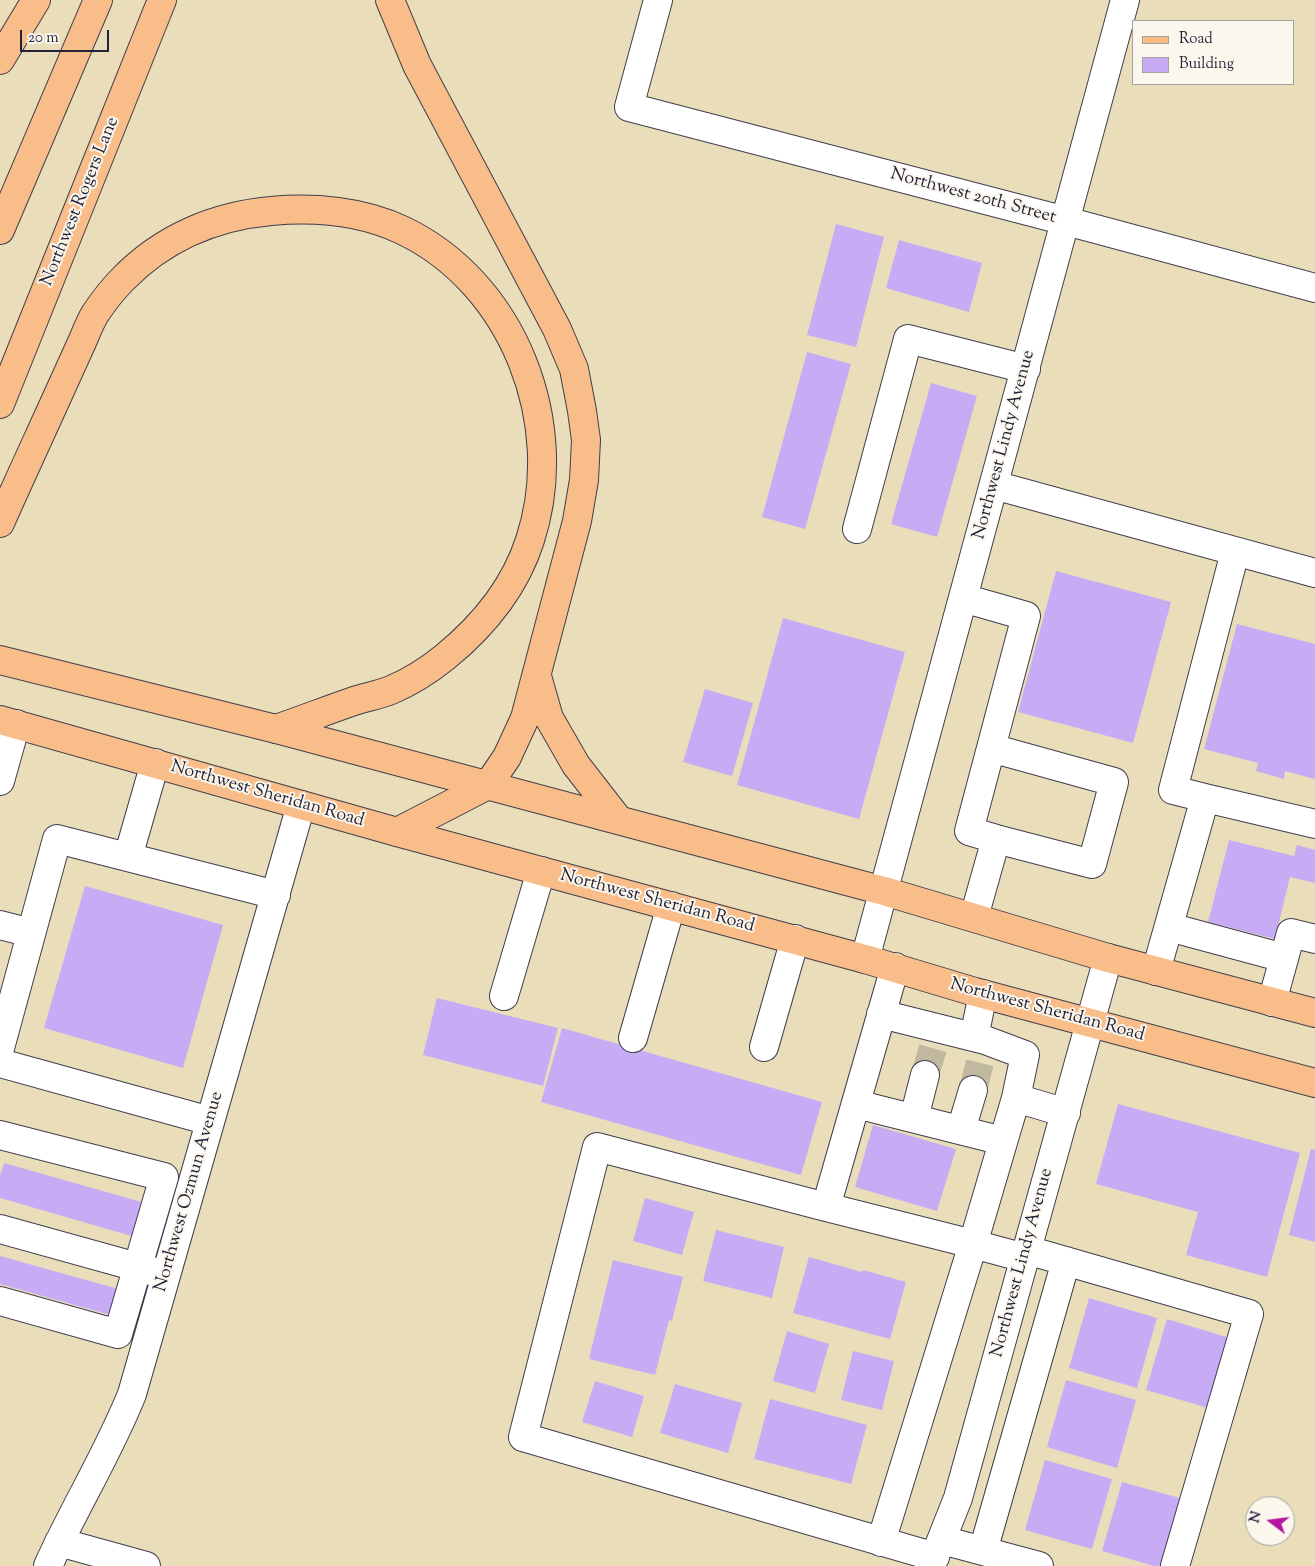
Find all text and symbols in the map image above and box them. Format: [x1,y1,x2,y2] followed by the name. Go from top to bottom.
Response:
[22,20,111,52] scale bar
[1132,20,1295,85] legend
[28,28,59,49] text: 20 m
[1179,29,1213,50] text: Road
[1179,54,1234,75] text: Building
[37,114,125,290] street label: Northwest Rogers Lane
[888,164,1058,230] street label: Northwest 20th Street
[969,348,1041,542] street label: Northwest Lindy Avenue
[168,757,366,833] street label: Northwest Sheridan Road
[557,866,757,938] street label: Northwest Sheridan Road
[947,975,1147,1047] street label: Northwest Sheridan Road
[151,1089,229,1295] street label: Northwest Ozmun Avenue
[987,1166,1059,1360] street label: Northwest Lindy Avenue
[1245,1496,1295,1546] north arrow
[1245,1509,1268,1525] text: N

